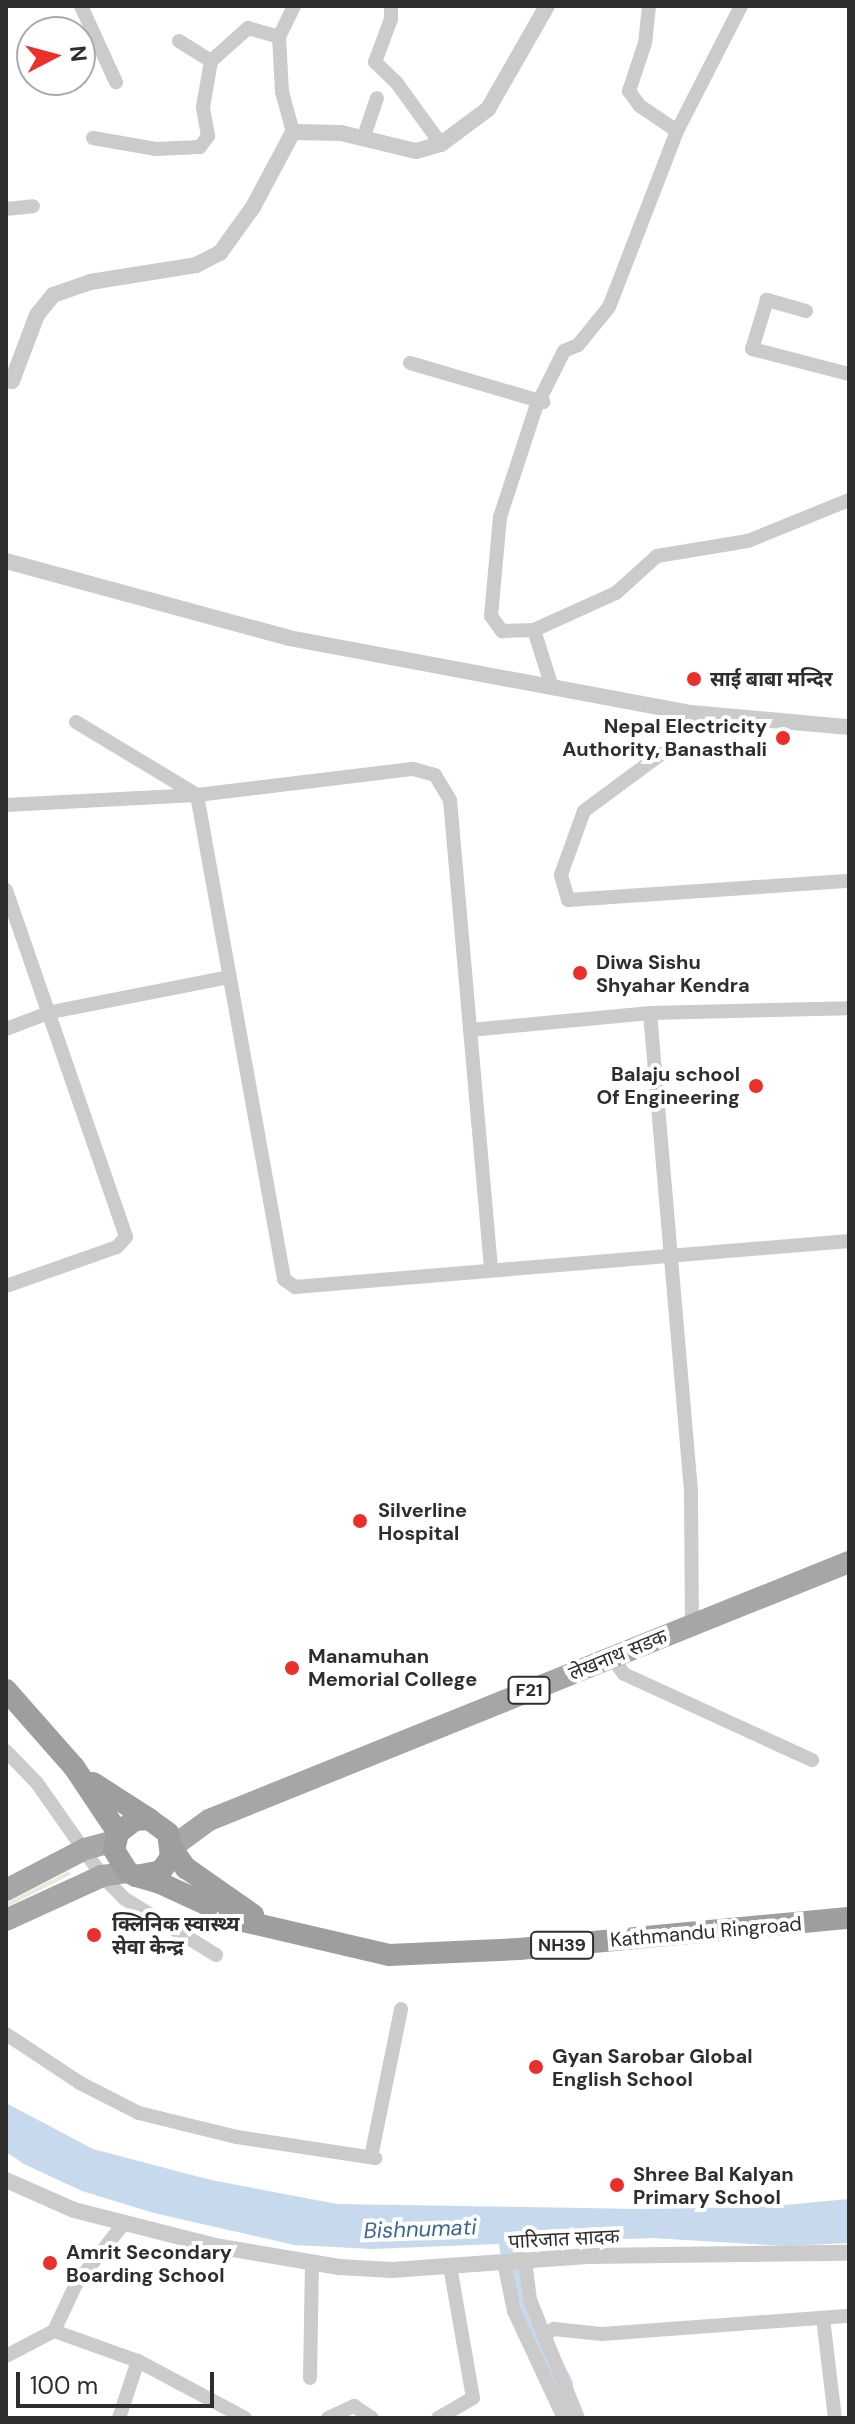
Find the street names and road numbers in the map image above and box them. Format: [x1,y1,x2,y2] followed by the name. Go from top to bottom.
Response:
[565,1624,671,1686] street label: लेखनाथ सडक
[507,1676,551,1704] road number: F21
[609,1912,803,1952] street label: Kathmandu Ringroad
[530,1931,594,1959] road number: NH39
[508,2224,620,2254] street label: पारिजात सादक

